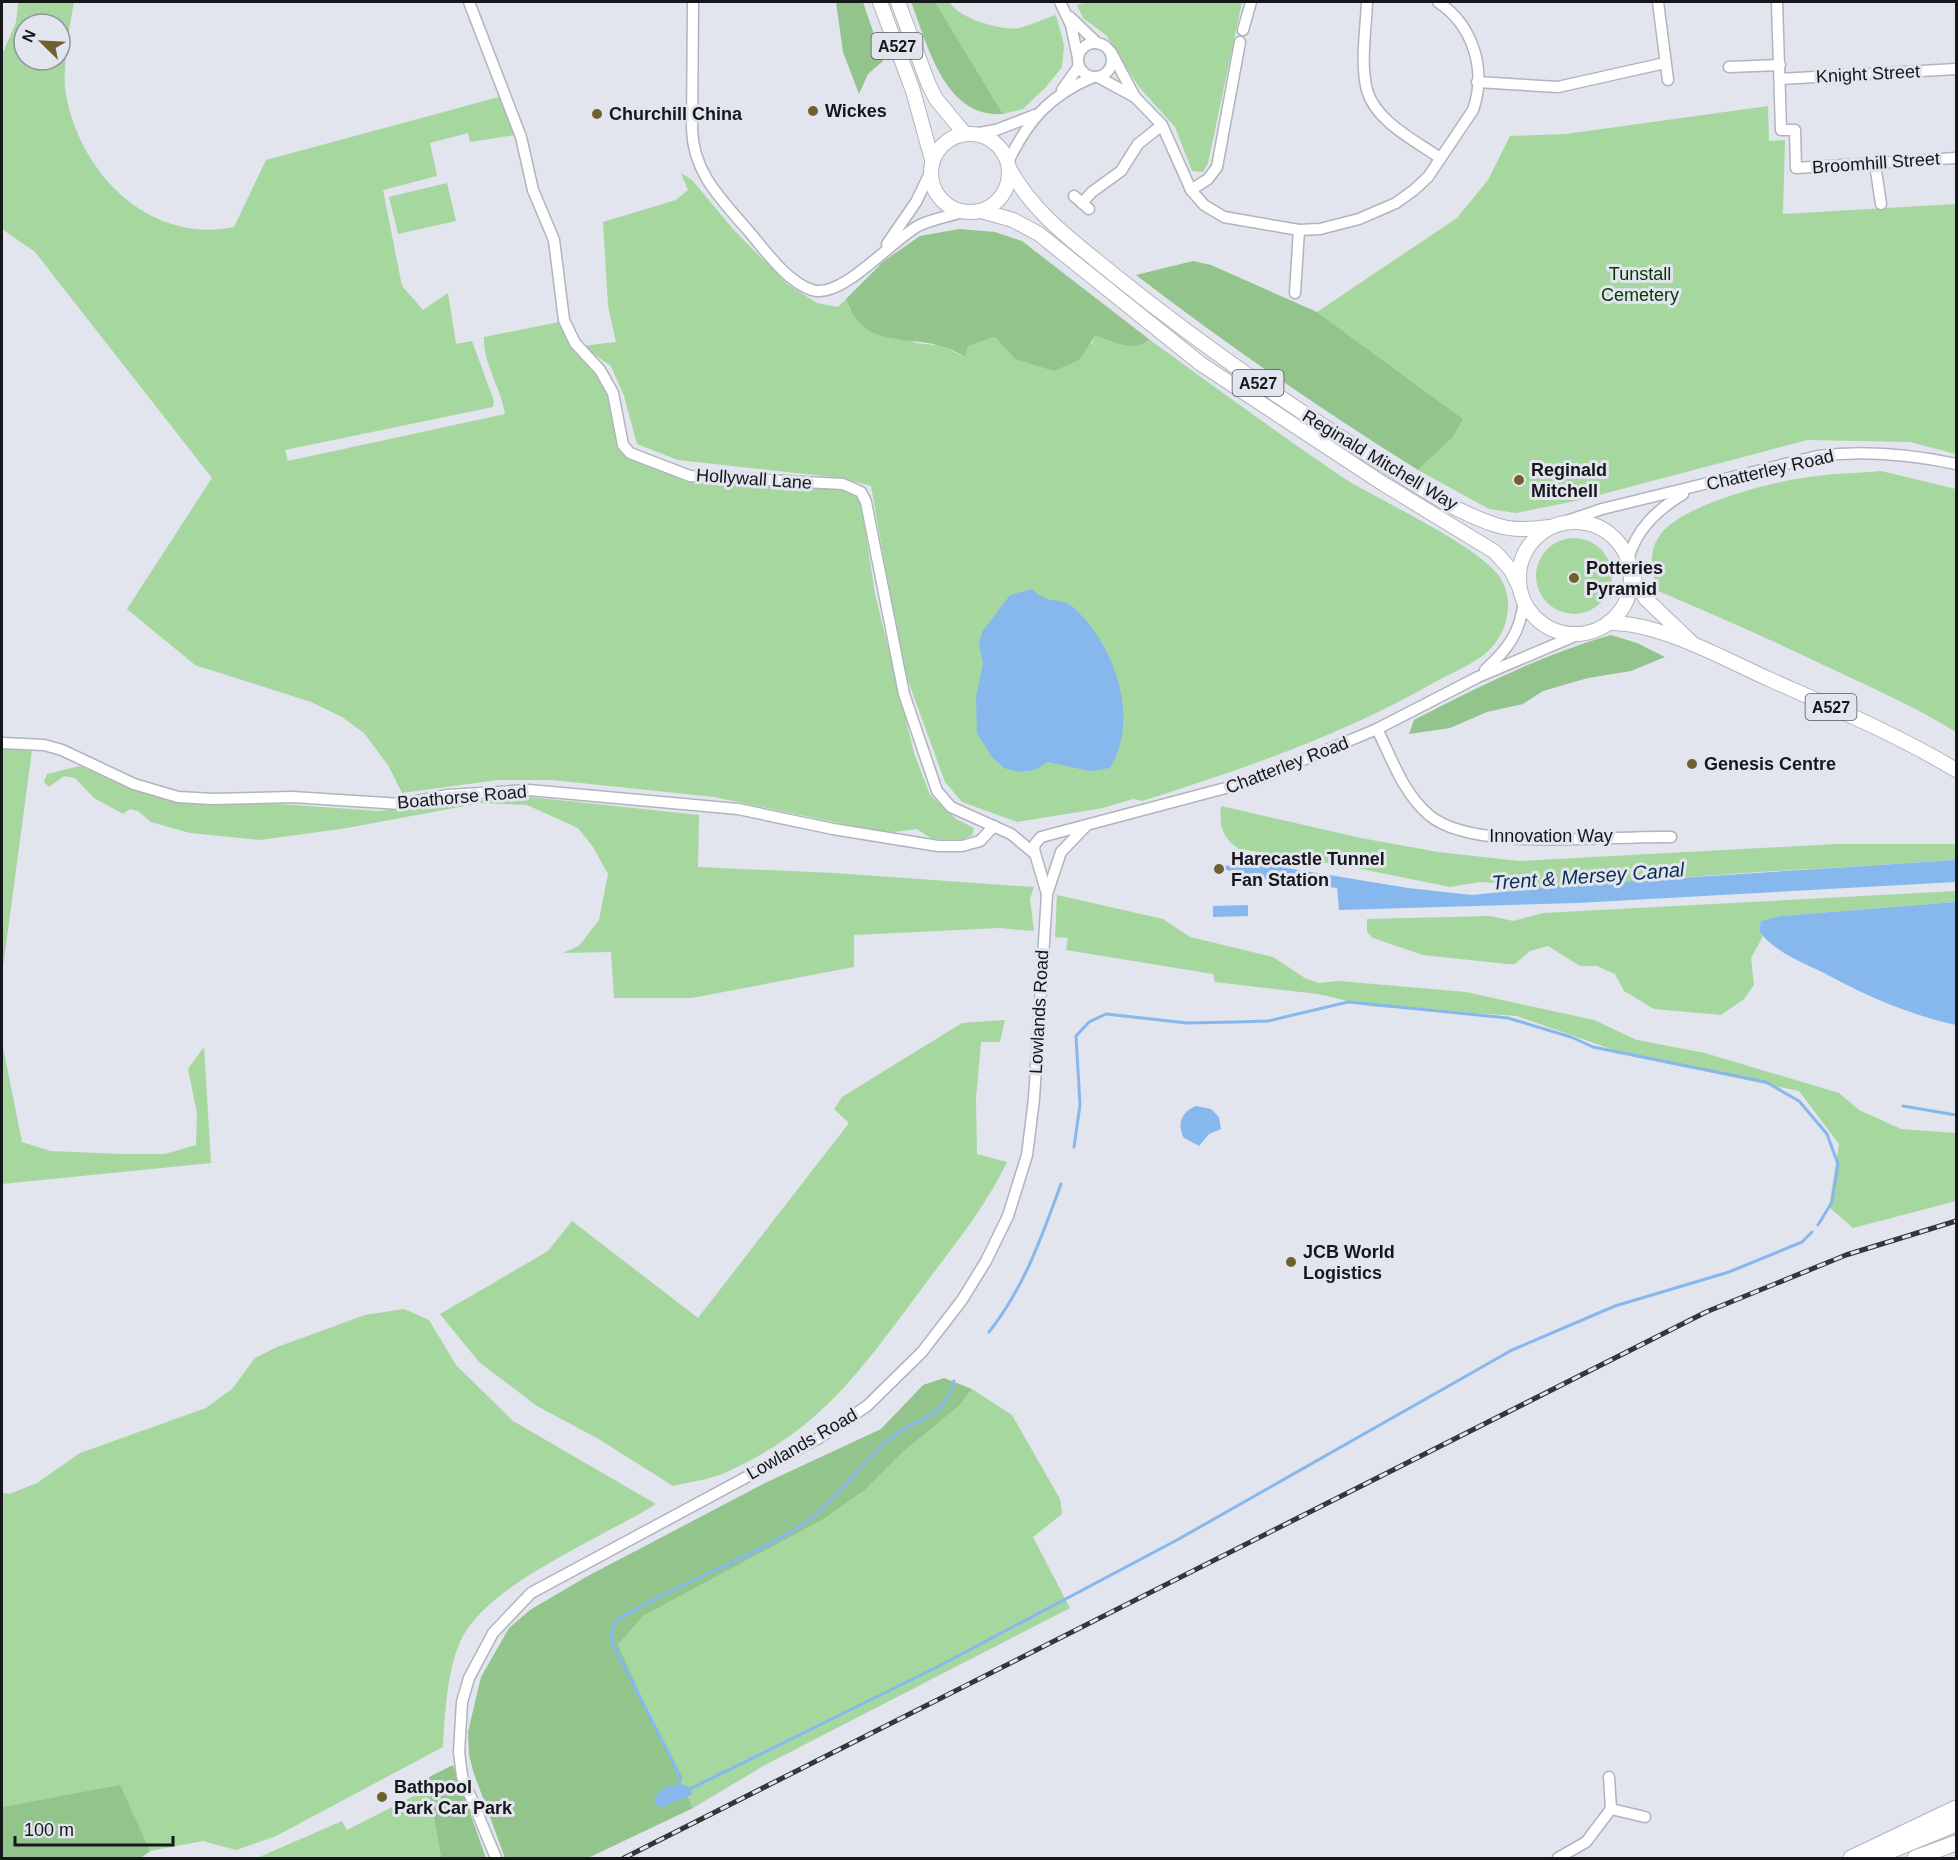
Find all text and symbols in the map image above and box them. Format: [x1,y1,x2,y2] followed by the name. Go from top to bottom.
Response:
[12,12,72,72] north arrow
[19,27,39,45] text: N
[872,33,922,59] road number: A527
[1816,61,1920,87] street label: Knight Street
[825,101,887,121] place label: Wickes
[609,104,743,124] place label: Churchill China
[806,104,820,118] marker: Wickes
[590,107,604,121] marker: Churchill China
[1811,149,1941,177] street label: Broomhill Street
[1601,264,1679,305] park label: Tunstall Cemetery
[1232,370,1284,396] road number: A527
[1299,406,1461,514] street label: Reginald Mitchell Way
[1704,446,1836,494] street label: Chatterley Road
[1531,460,1607,501] place label: Reginald Mitchell
[695,465,813,493] street label: Hollywall Lane
[1512,473,1526,487] marker: Reginald Mitchell
[1586,558,1663,599] place label: Potteries Pyramid
[1567,571,1581,585] marker: Potteries Pyramid
[1806,694,1856,720] road number: A527
[1223,732,1351,798] street label: Chatterley Road
[1704,754,1836,774] place label: Genesis Centre
[1685,757,1699,771] marker: Genesis Centre
[396,781,528,813] street label: Boathorse Road
[1489,826,1613,846] street label: Innovation Way
[1231,849,1385,890] place label: Harecastle Tunnel Fan Station
[1491,858,1686,894] water label: Trent & Mersey Canal
[1212,862,1226,876] marker: Harecastle Tunnel Fan Station
[1026,950,1052,1074] street label: Lowlands Road
[1303,1242,1395,1283] place label: JCB World Logistics
[1284,1255,1298,1269] marker: JCB World Logistics
[743,1404,861,1484] street label: Lowlands Road
[394,1777,513,1818] place label: Bathpool Park Car Park
[375,1790,389,1804] marker: Bathpool Park Car Park
[15,1809,172,1847] scale bar
[24,1820,74,1840] text: 100 m

